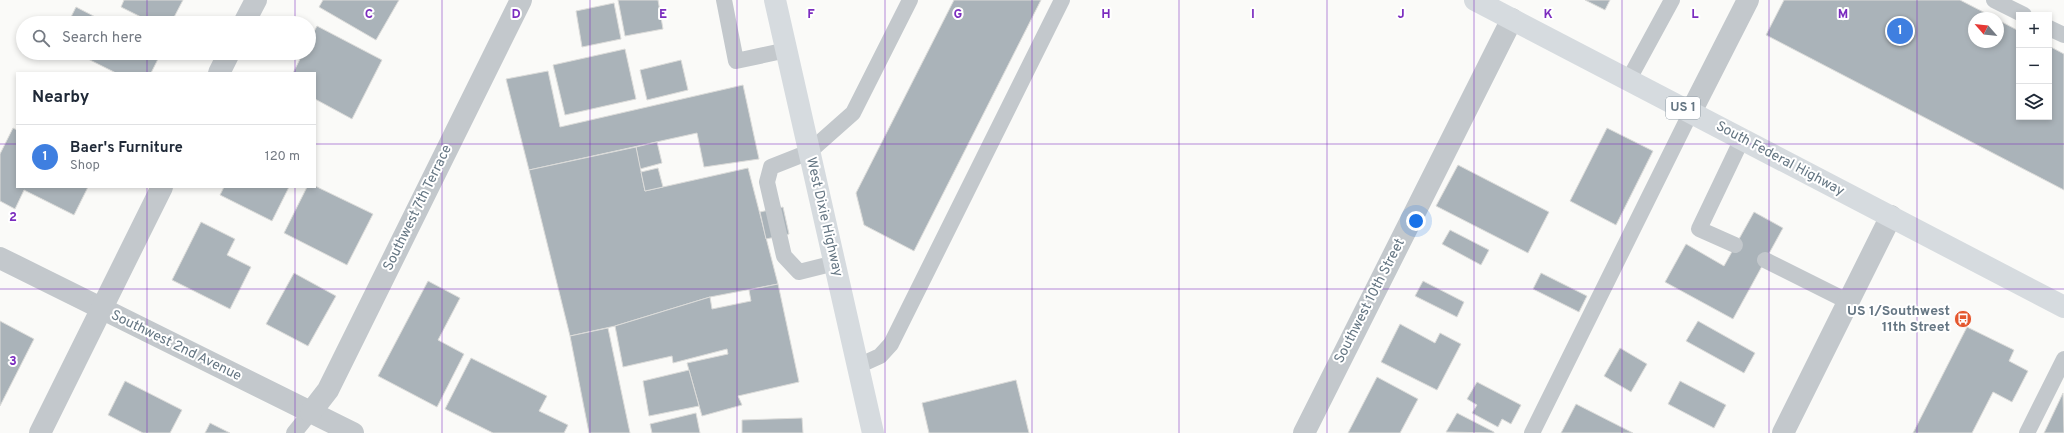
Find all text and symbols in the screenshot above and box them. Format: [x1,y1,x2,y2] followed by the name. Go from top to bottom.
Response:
[365,7,373,23] text: C
[511,7,521,23] text: D
[659,7,667,23] text: E
[807,7,815,23] text: F
[954,7,963,23] text: G
[1101,7,1111,23] text: H
[1251,7,1255,23] text: I
[1397,7,1405,23] text: J
[1543,7,1553,23] text: K
[1691,7,1699,23] text: L
[1838,7,1848,23] text: M
[1968,12,2004,48] north arrow
[2016,12,2052,120] map controls
[2016,12,2052,48] button: +
[16,16,316,60] search box
[1887,16,1913,46] pin: 1
[30,27,52,49] icon: search
[62,29,142,48] text: Search here
[2016,48,2052,84] button: −
[2016,84,2052,120] button: layers
[32,87,89,109] text: Nearby
[1666,97,1700,119] road number: US 1
[1713,118,1847,200] street label: South Federal Highway
[70,139,183,158] text: Baer's Furniture
[380,142,456,274] street label: Southwest 7th Terrace
[42,149,48,165] text: 1
[265,149,300,165] text: 120 m
[802,156,846,278] street label: West Dixie Highway
[70,158,100,174] text: Shop
[9,210,17,226] text: 2
[1406,211,1426,231] your location
[1331,236,1409,366] street label: Southwest 10th Street
[1847,303,1950,336] place label: US 1/Southwest 11th Street
[108,307,244,385] street label: Southwest 2nd Avenue
[1953,309,1973,329] bus stop icon: US 1/Southwest 11th Street
[9,354,17,370] text: 3

